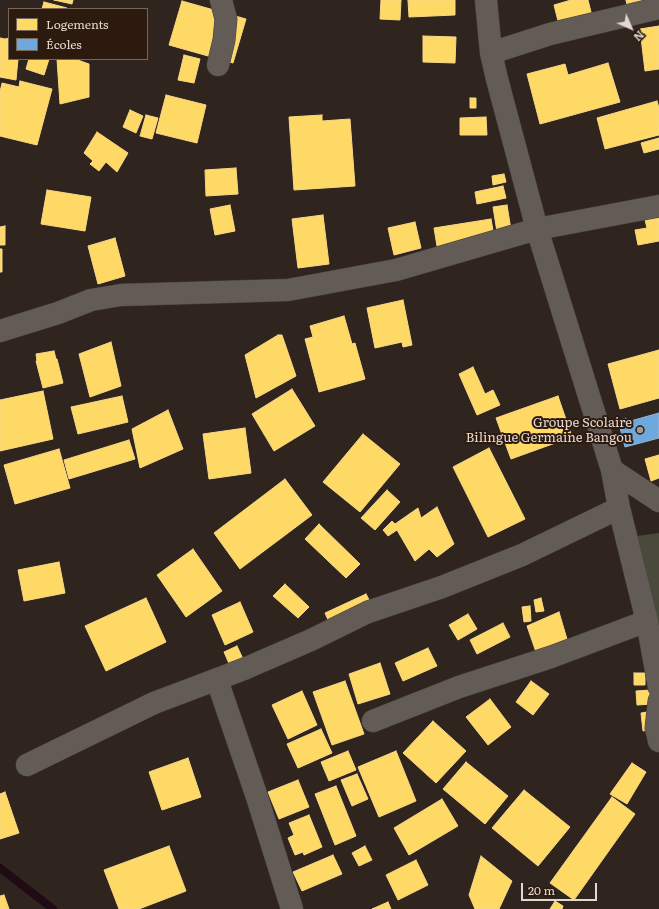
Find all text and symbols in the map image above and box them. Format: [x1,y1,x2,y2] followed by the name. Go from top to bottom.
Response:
[8,8,148,60] legend
[611,8,651,48] north arrow
[46,15,109,33] text: Logements
[631,28,648,45] text: N
[46,35,82,53] text: Écoles
[466,415,632,446] place label: Groupe Scolaire Bilingue Germaine Bangou
[635,425,645,435] marker: Groupe Scolaire Bilingue Germaine Bangou
[523,875,599,901] scale bar
[528,881,555,899] text: 20 m

